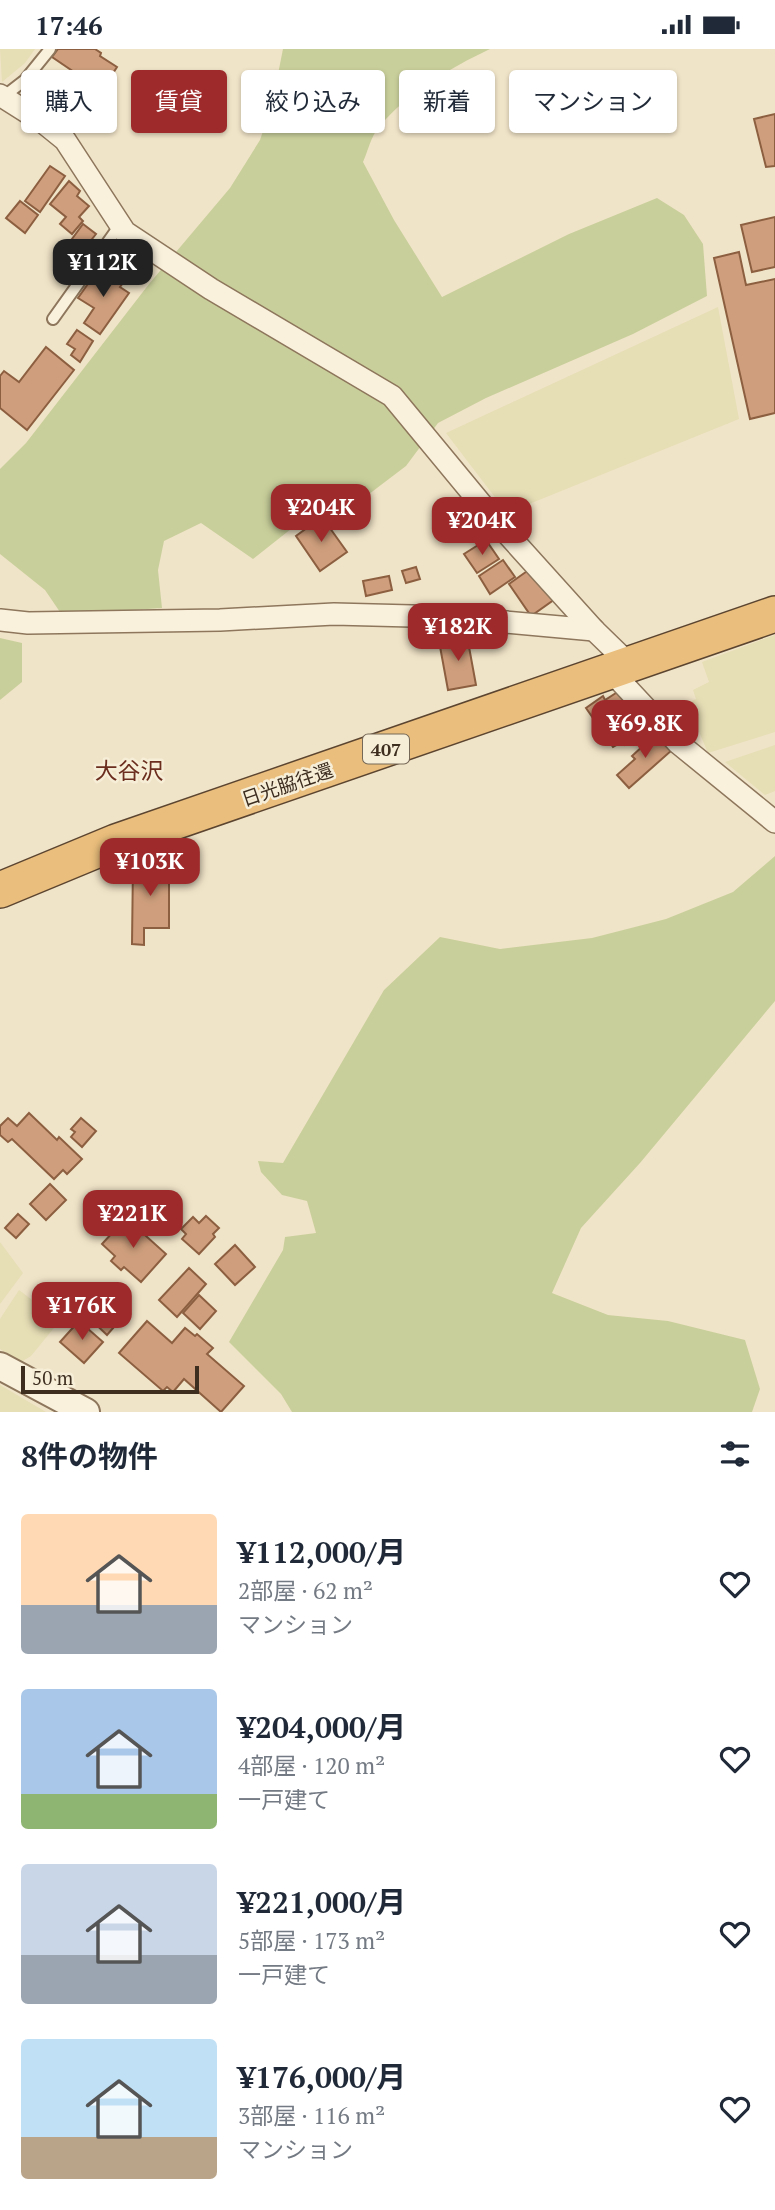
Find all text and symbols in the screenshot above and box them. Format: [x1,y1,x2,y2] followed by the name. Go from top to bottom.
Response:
[35,8,103,42] text: 17:46
[21,70,117,133] chip: 購入
[131,70,227,133] chip: 賃貸
[241,70,385,133] chip: 絞り込み
[399,70,495,133] chip: 新着
[509,70,677,133] chip: マンション
[54,239,152,299] pin: ¥112K
[69,246,137,277] text: ¥112K
[272,484,370,544] pin: ¥204K
[287,491,355,522] text: ¥204K
[433,497,531,557] pin: ¥204K
[448,504,516,535] text: ¥204K
[409,603,507,663] pin: ¥182K
[424,610,492,641] text: ¥182K
[588,701,702,760] pin: ¥69.8K
[607,707,683,738] text: ¥69.8K
[363,735,409,763] road number: 407
[95,755,164,786] district label: 大谷沢
[238,757,336,811] street label: 日光脇往還
[101,839,199,898] pin: ¥103K
[116,845,184,876] text: ¥103K
[84,1191,182,1250] pin: ¥221K
[99,1197,167,1228] text: ¥221K
[33,1283,131,1342] pin: ¥176K
[48,1289,116,1320] text: ¥176K
[21,1363,200,1395] scale bar
[32,1365,73,1390] text: 50 m
[716,1435,754,1473] icon: filters
[21,1436,158,1476] text: 8件の物件
[238,1532,406,1572] text: ¥112,000/月
[77,1542,161,1626] icon: home
[716,1565,754,1603] icon: heart
[238,1575,373,1606] text: 2部屋 · 62 m²
[238,1609,353,1640] text: マンション
[238,1707,406,1747] text: ¥204,000/月
[77,1717,161,1801] icon: home
[716,1740,754,1778] icon: heart
[238,1750,385,1781] text: 4部屋 · 120 m²
[238,1784,330,1815] text: 一戸建て
[238,1882,406,1922] text: ¥221,000/月
[77,1892,161,1976] icon: home
[716,1915,754,1953] icon: heart
[238,1925,385,1956] text: 5部屋 · 173 m²
[238,1959,330,1990] text: 一戸建て
[238,2057,406,2097] text: ¥176,000/月
[77,2067,161,2151] icon: home
[716,2090,754,2128] icon: heart
[238,2100,385,2131] text: 3部屋 · 116 m²
[238,2134,353,2165] text: マンション

